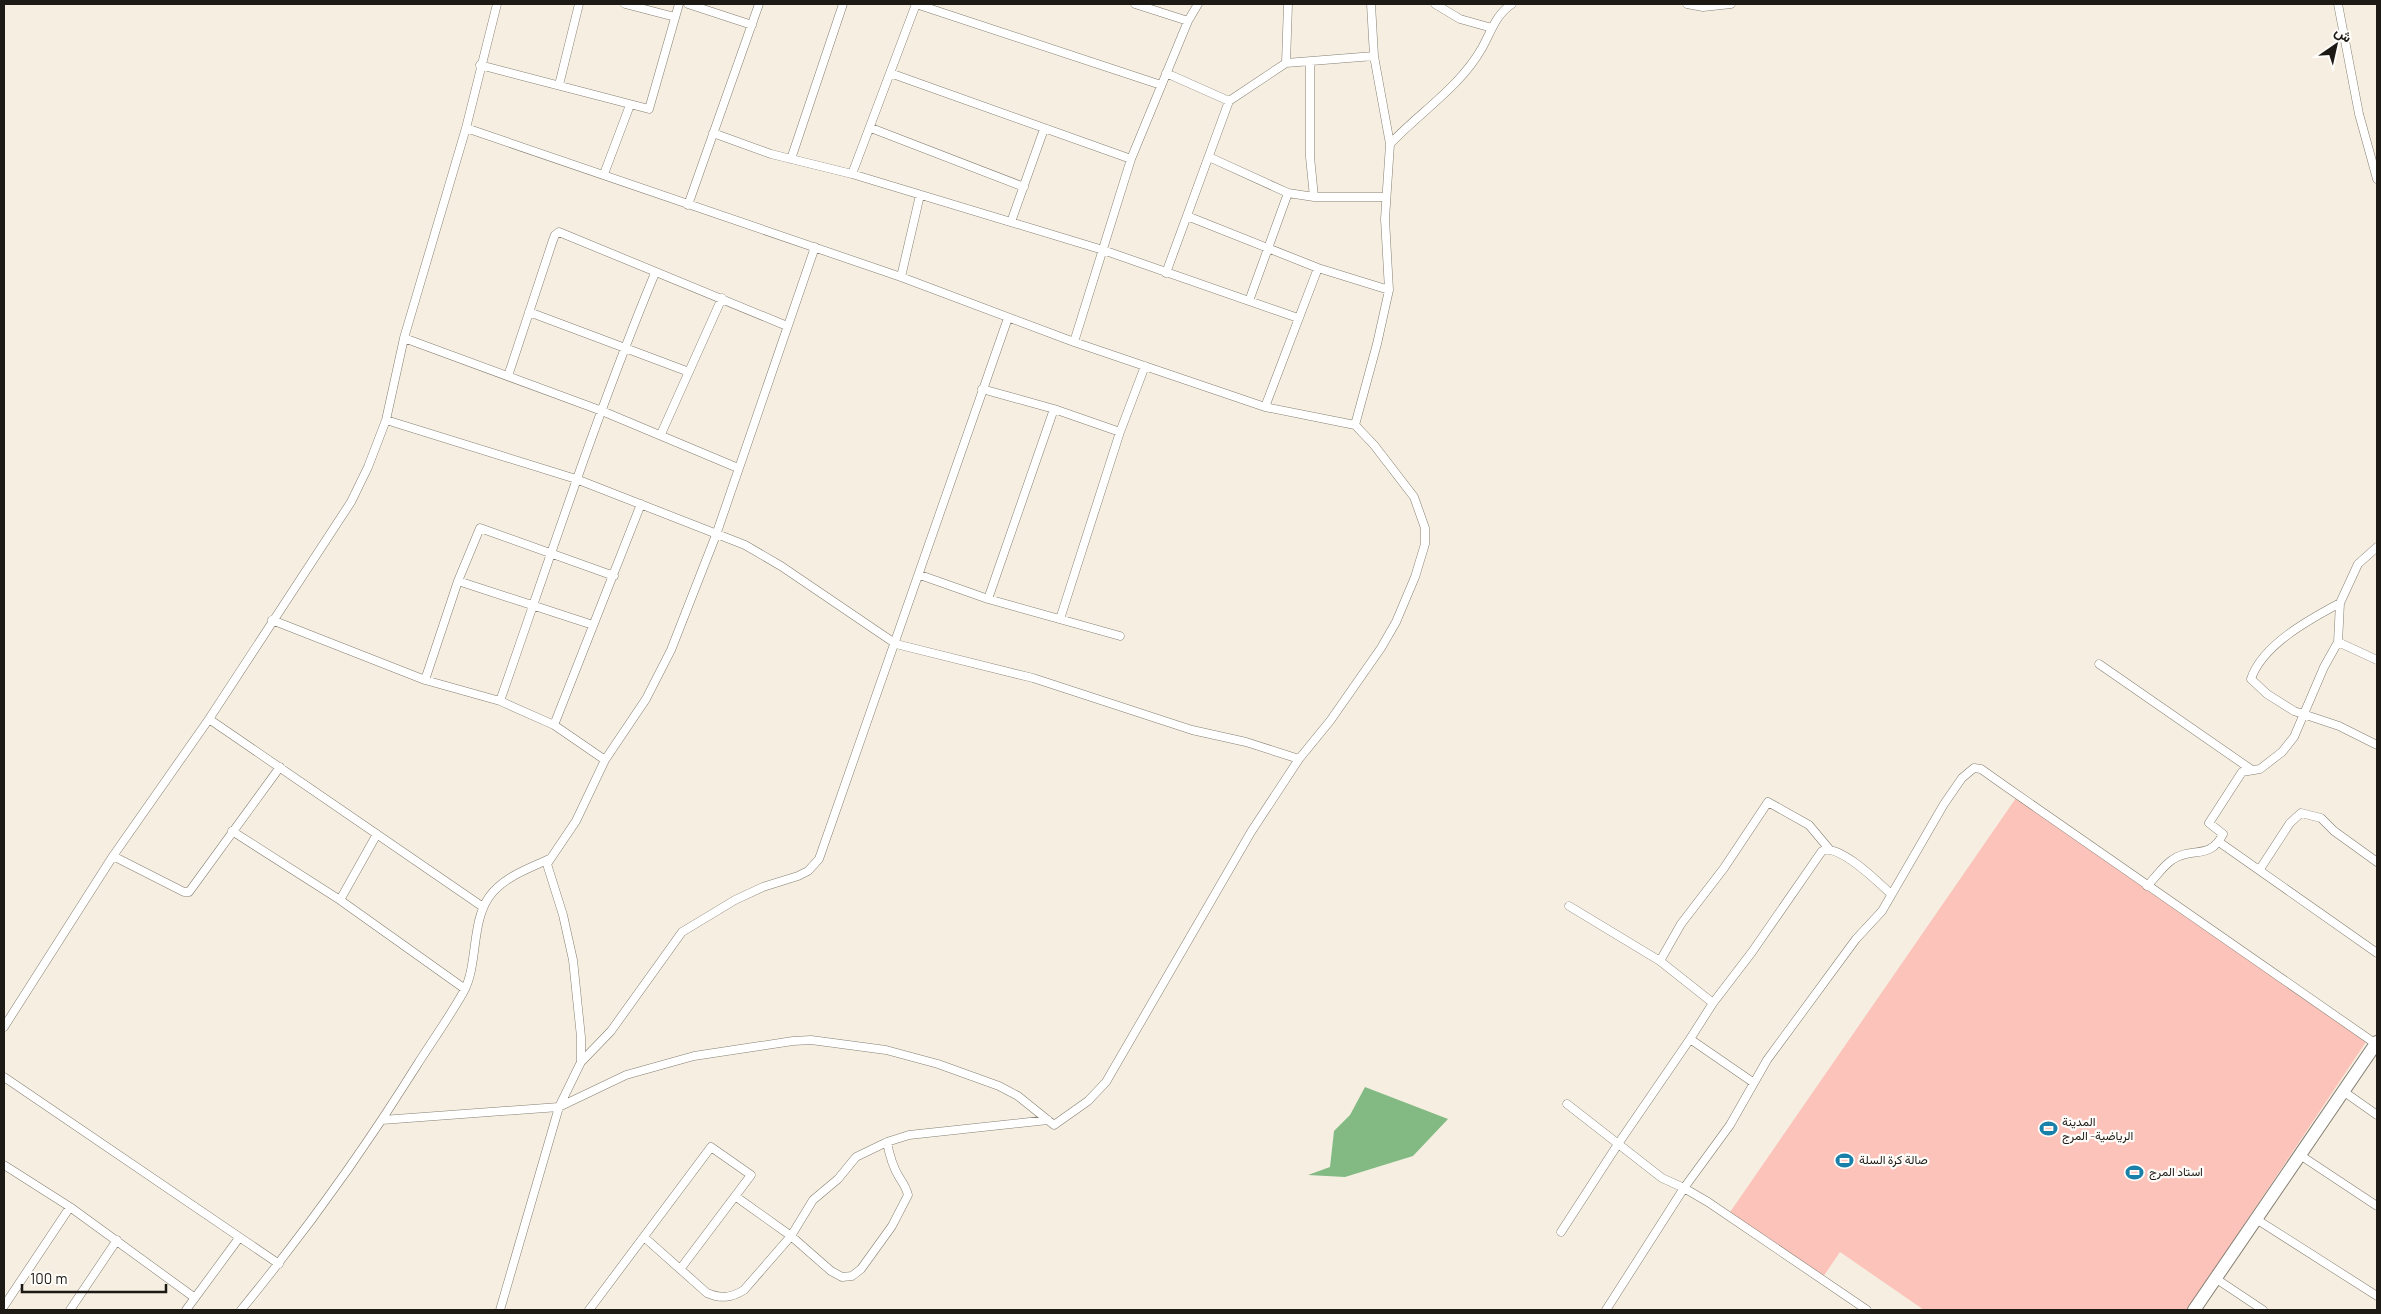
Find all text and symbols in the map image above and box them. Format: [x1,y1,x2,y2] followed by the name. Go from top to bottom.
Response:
[2311,20,2361,70] north arrow
[2331,22,2355,46] text: ش
[2062,1114,2133,1145] place label: المدينة الرياضية- المرج
[2038,1119,2058,1139] sports icon: المدينة الرياضية- المرج
[1835,1150,1855,1170] sports icon: صالة كرة السلة
[1859,1152,1928,1168] place label: صالة كرة السلة
[2125,1162,2145,1182] sports icon: استاد المرج
[2149,1164,2203,1181] place label: استاد المرج
[22,1262,166,1294] scale bar
[30,1269,68,1287] text: 100 m

